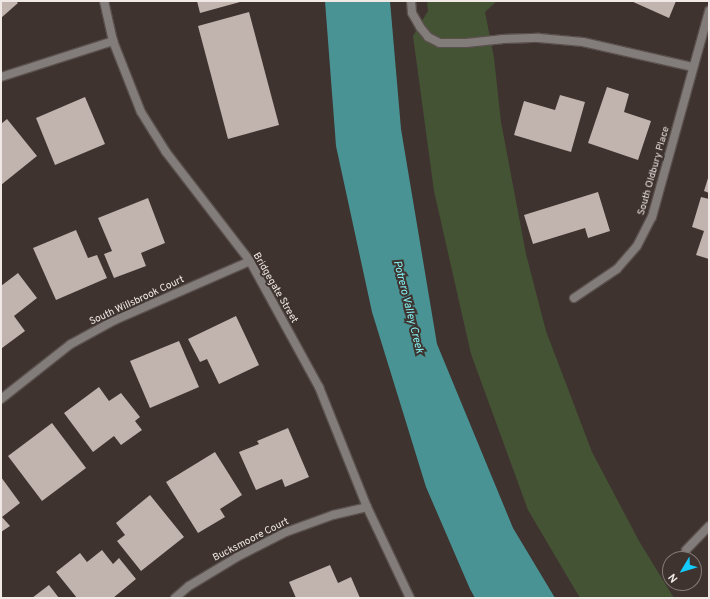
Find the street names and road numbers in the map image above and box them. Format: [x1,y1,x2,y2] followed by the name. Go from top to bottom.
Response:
[636,125,672,217] street label: South Oldbury Place
[250,251,300,325] street label: Bridgegate Street
[88,274,186,328] street label: South Willsbrook Court
[211,516,291,564] street label: Bucksmoore Court

